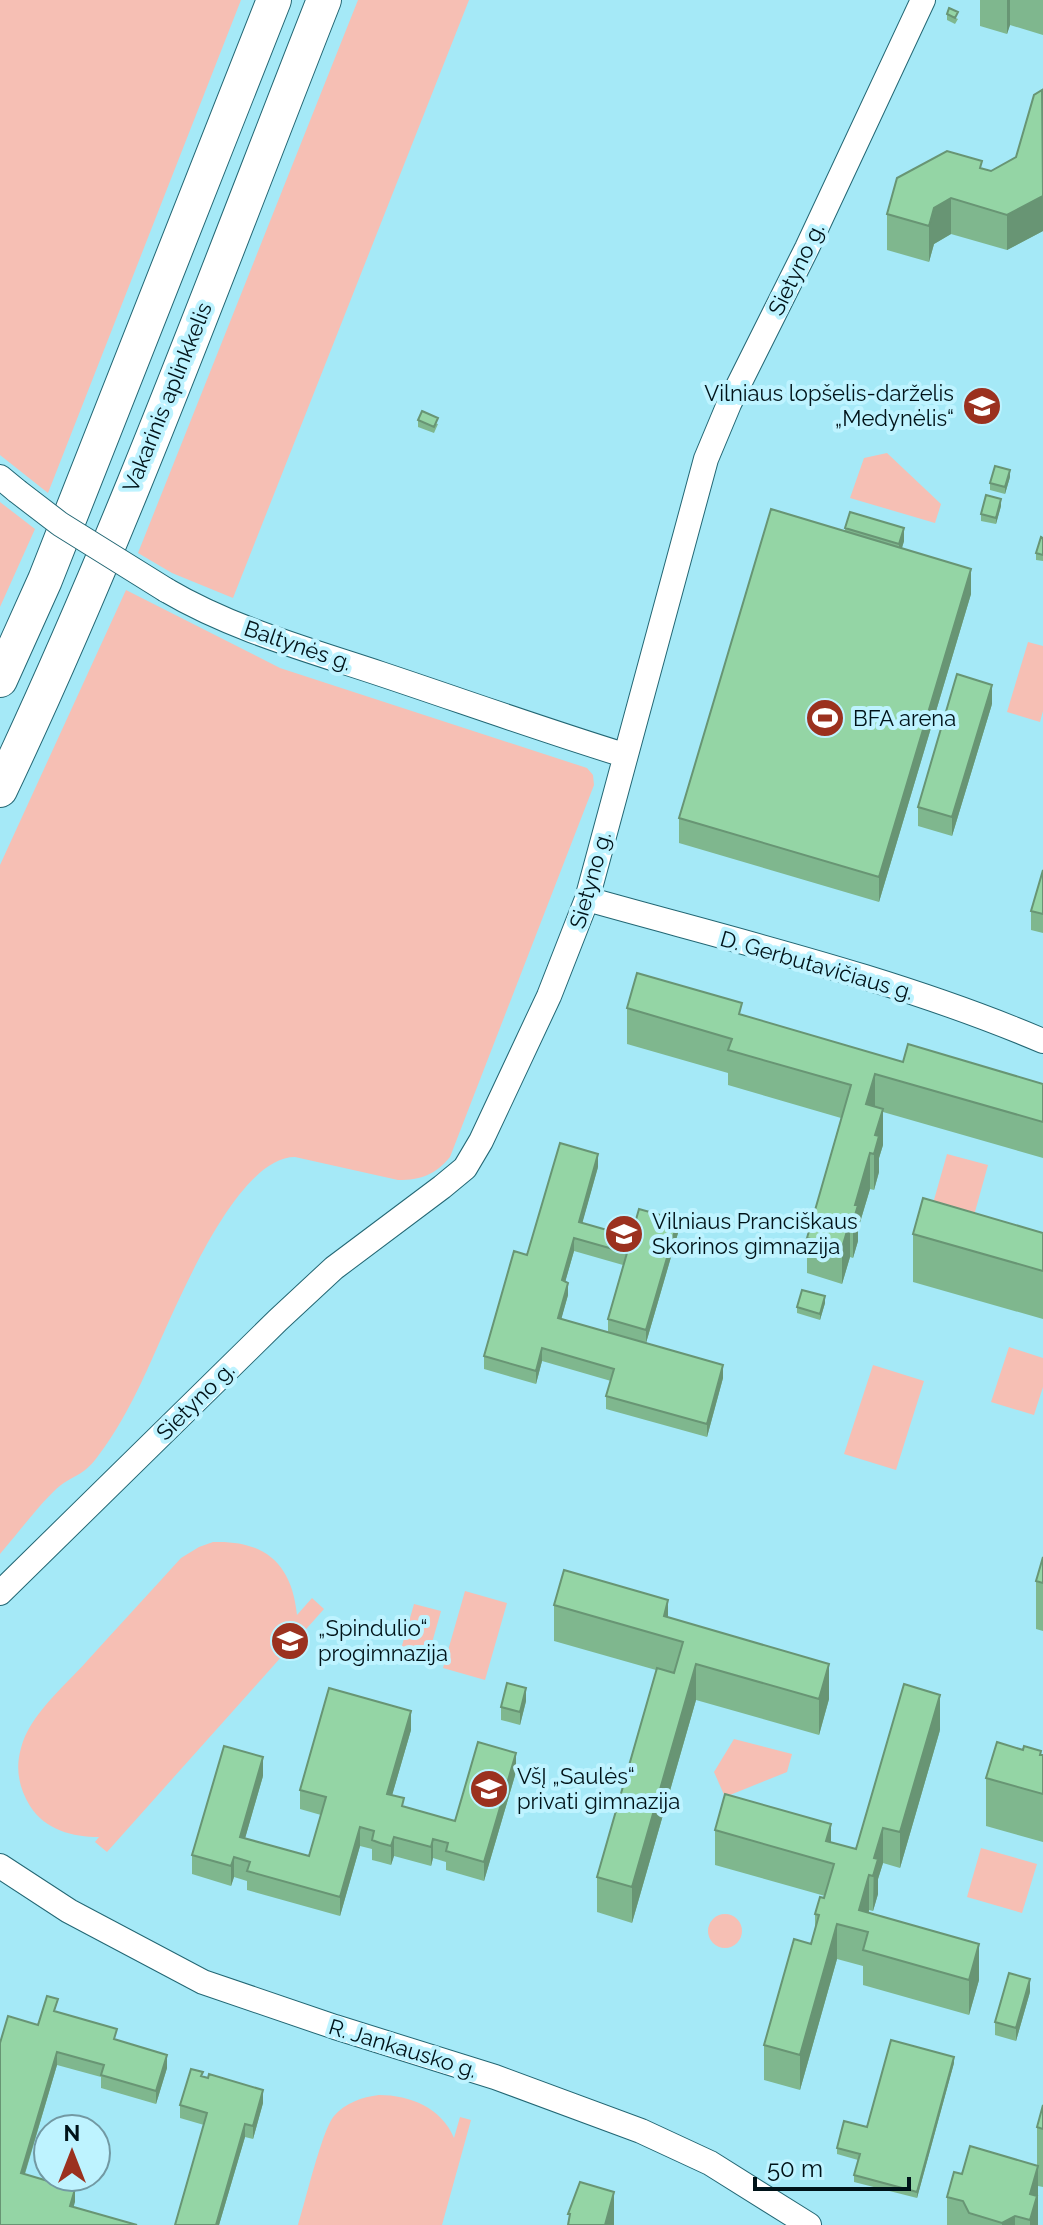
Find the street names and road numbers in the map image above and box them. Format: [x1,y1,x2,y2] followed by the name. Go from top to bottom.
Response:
[762,219,830,319] street label: Sietyno g.
[117,298,217,496] street label: Vakarinis aplinkkelis
[241,615,355,675] street label: Baltynės g.
[564,829,616,931] street label: Sietyno g.
[717,925,917,1005] street label: D. Gerbutavičiaus g.
[151,1357,239,1445] street label: Sietyno g.
[326,2013,480,2083] street label: R. Jankausko g.

